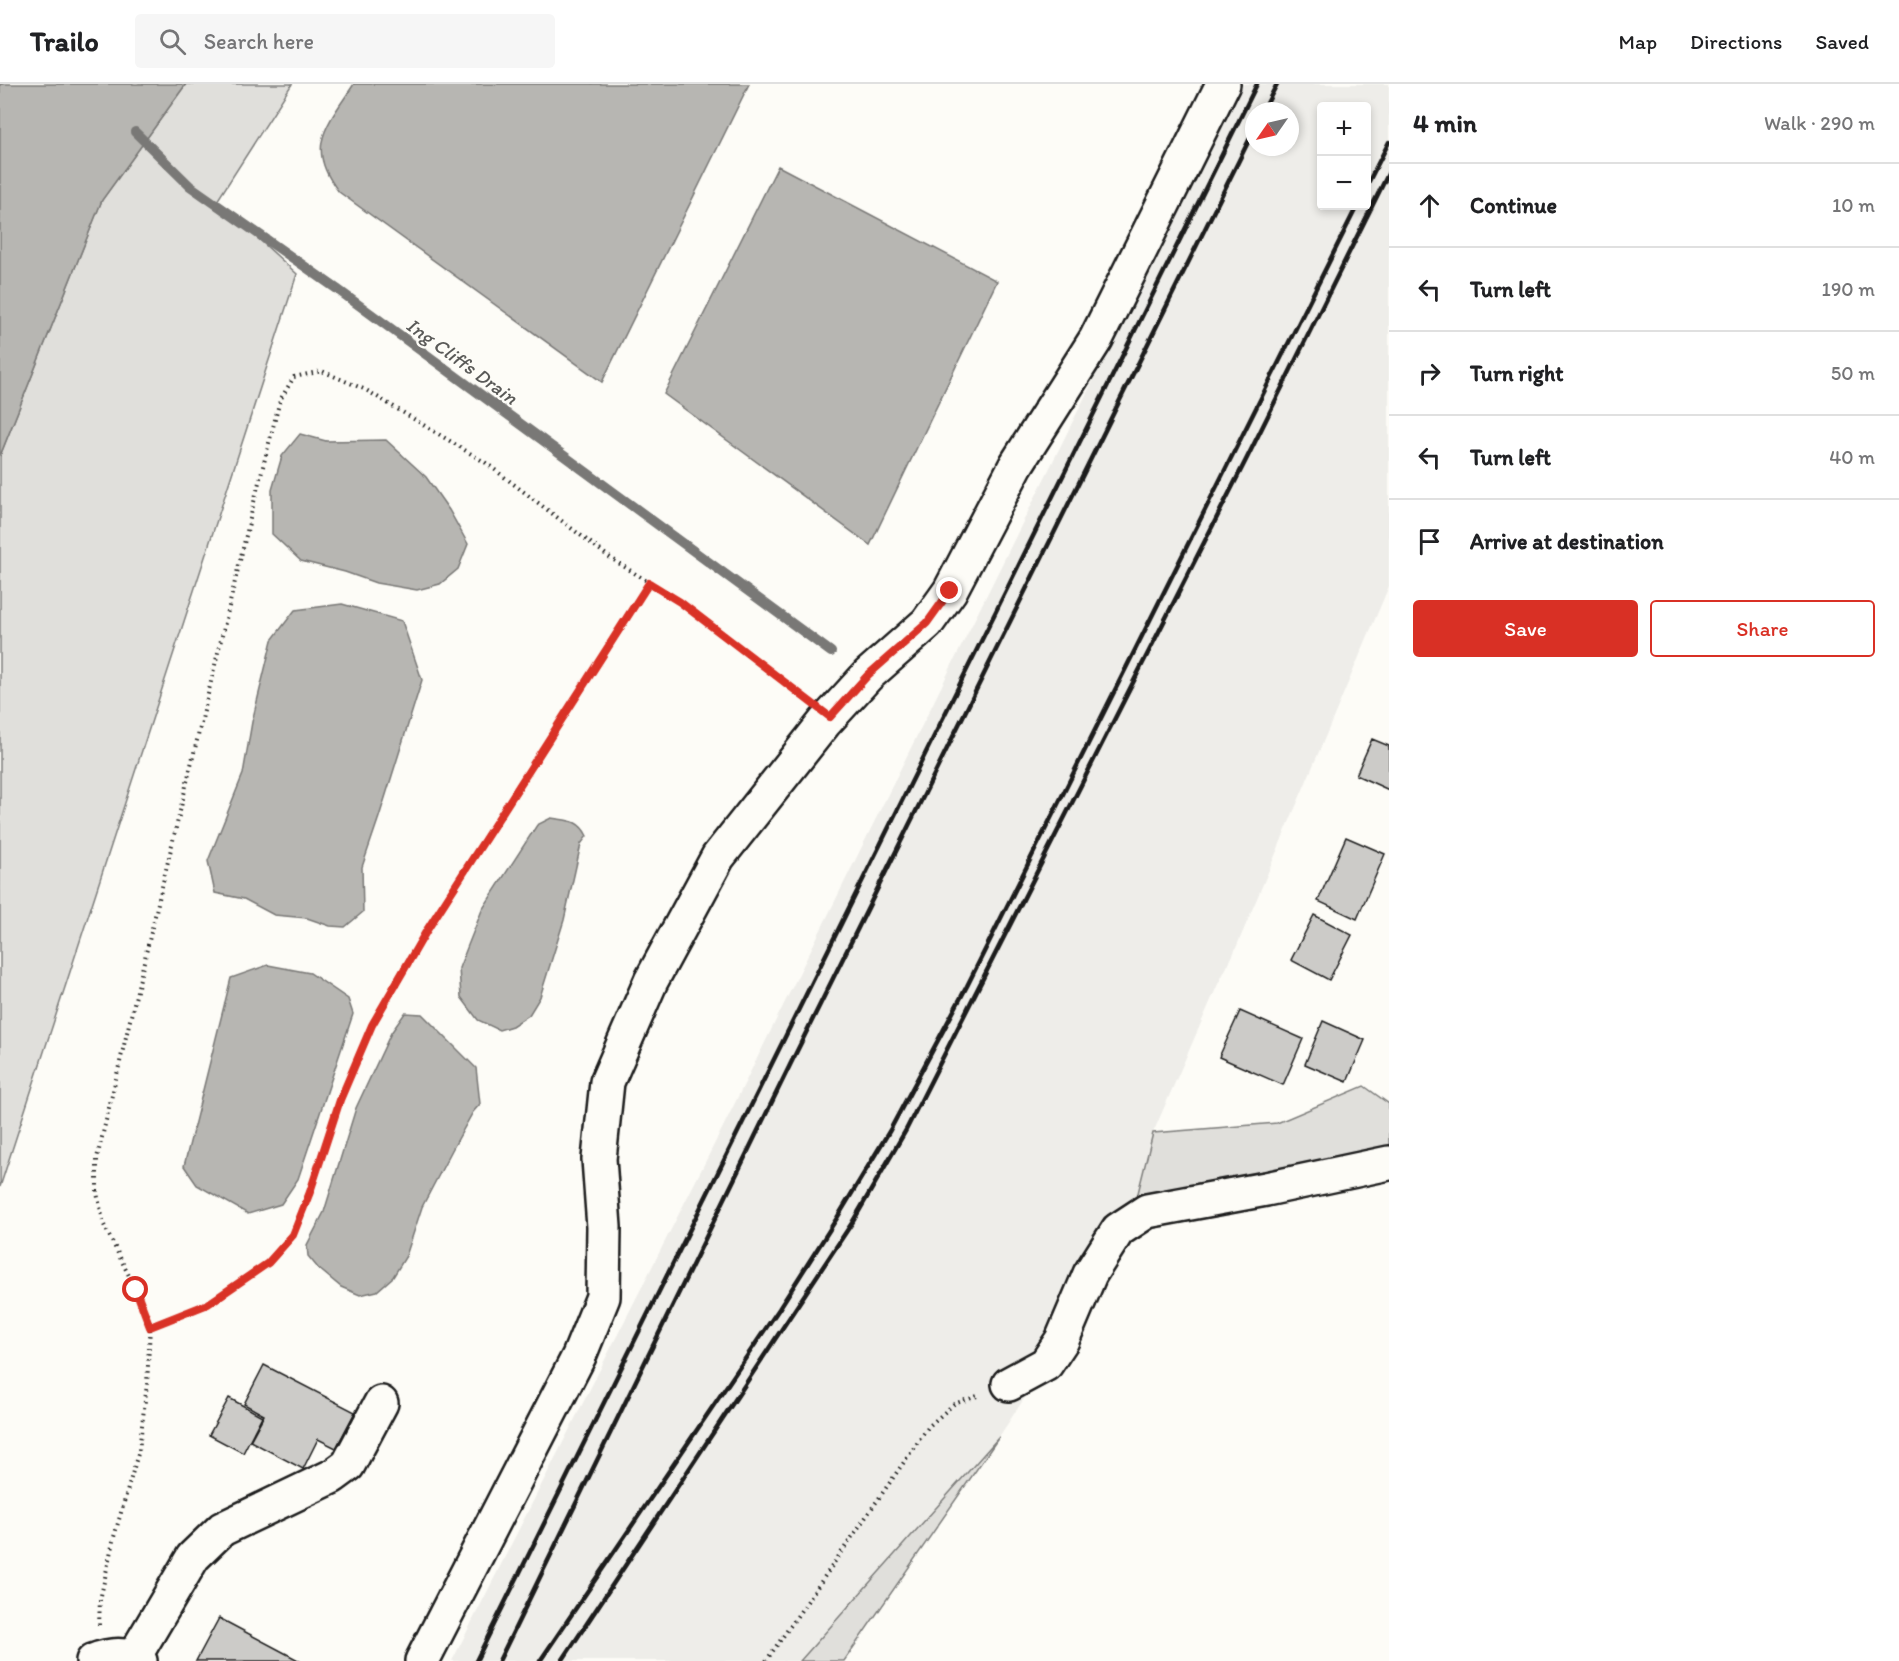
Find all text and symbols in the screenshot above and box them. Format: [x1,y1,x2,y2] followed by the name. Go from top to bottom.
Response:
[135,14,555,68] search box
[30,24,99,58] text: Trailo
[156,25,189,58] icon: search
[204,28,314,55] text: Search here
[1619,29,1657,54] text: Map
[1690,29,1782,54] text: Directions
[1815,29,1869,54] text: Saved
[1245,102,1299,156] north arrow
[1317,102,1371,210] map controls
[1317,102,1371,156] button: +
[1413,107,1477,139] text: 4 min
[1764,111,1875,135] text: Walk · 290 m
[1317,156,1371,210] button: −
[1413,189,1446,222] icon: ahead
[1470,192,1557,219] text: Continue
[1832,193,1875,217] text: 10 m
[1413,273,1446,306] icon: left
[1470,276,1551,303] text: Turn left
[1822,277,1875,301] text: 190 m
[402,313,523,410] water label: Ing Cliffs Drain
[1413,357,1446,390] icon: right
[1470,360,1564,387] text: Turn right
[1831,361,1875,385] text: 50 m
[1413,441,1446,474] icon: left
[1470,444,1551,471] text: Turn left
[1829,445,1875,469] text: 40 m
[1413,525,1446,558] icon: arrive
[1470,528,1664,555] text: Arrive at destination
[936,577,962,603] route end
[1413,600,1638,657] button: Save
[1650,600,1875,657] button: Share
[122,1276,148,1302] route start

